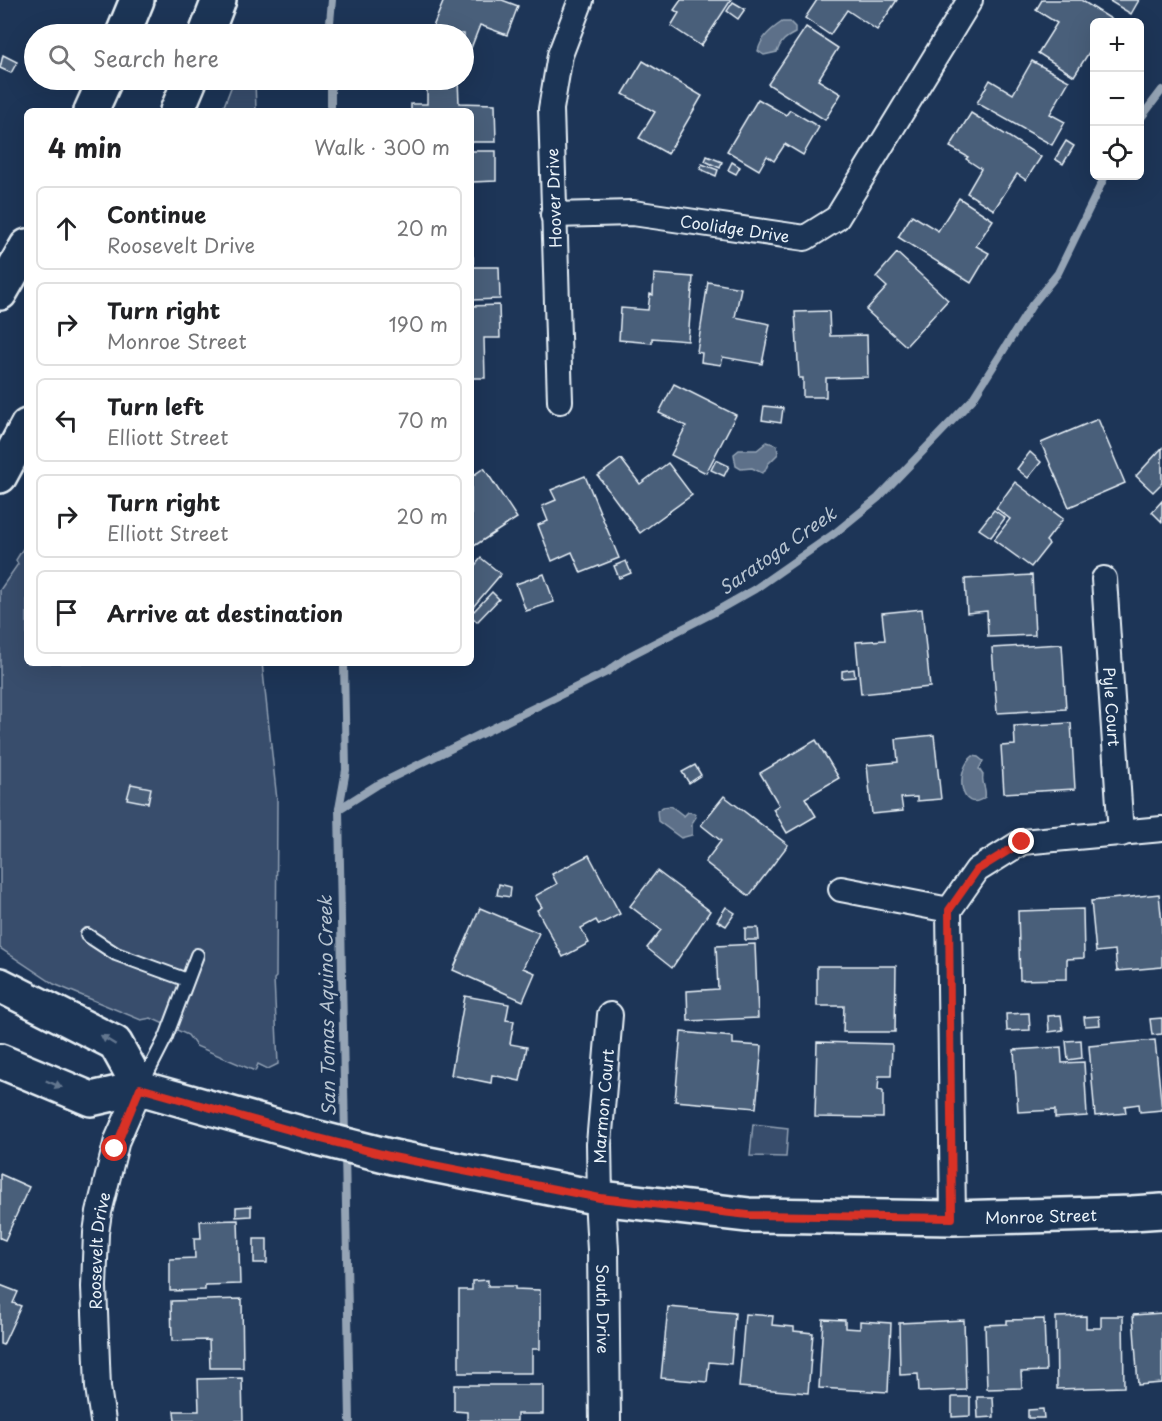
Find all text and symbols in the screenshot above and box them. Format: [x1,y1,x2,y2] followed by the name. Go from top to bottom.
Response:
[1090,18,1144,180] map controls
[1090,18,1144,72] button: +
[24,24,474,90] search box
[45,41,78,74] icon: search
[93,41,219,74] text: Search here
[1090,72,1144,126] button: −
[1090,126,1144,180] button: locate
[48,128,122,167] text: 4 min
[314,132,450,162] text: Walk · 300 m
[539,148,567,248] street label: Hoover Drive
[107,197,206,230] text: Continue
[678,208,792,248] street label: Coolidge Drive
[50,212,83,245] icon: ahead
[396,213,448,243] text: 20 m
[107,230,255,260] text: Roosevelt Drive
[107,293,220,326] text: Turn right
[50,308,83,341] icon: right
[389,309,448,339] text: 190 m
[107,326,247,356] text: Monroe Street
[107,389,204,422] text: Turn left
[50,404,83,437] icon: left
[398,405,448,435] text: 70 m
[107,422,228,452] text: Elliott Street
[107,485,220,518] text: Turn right
[713,499,842,601] water label: Saratoga Creek
[50,500,83,533] icon: right
[396,501,448,531] text: 20 m
[107,518,228,548] text: Elliott Street
[50,596,83,629] icon: arrive
[107,596,343,629] text: Arrive at destination
[1098,666,1127,748] street label: Pyle Court
[1008,828,1034,854] route end
[311,894,341,1117] water label: San Tomas Aquino Creek
[99,1035,116,1046] one-way arrow
[587,1047,619,1164] street label: Marmon Court
[46,1079,64,1089] one-way arrow
[101,1135,127,1161] route start
[82,1189,116,1310] street label: Roosevelt Drive
[985,1202,1098,1229] street label: Monroe Street
[591,1264,616,1354] street label: South Drive

